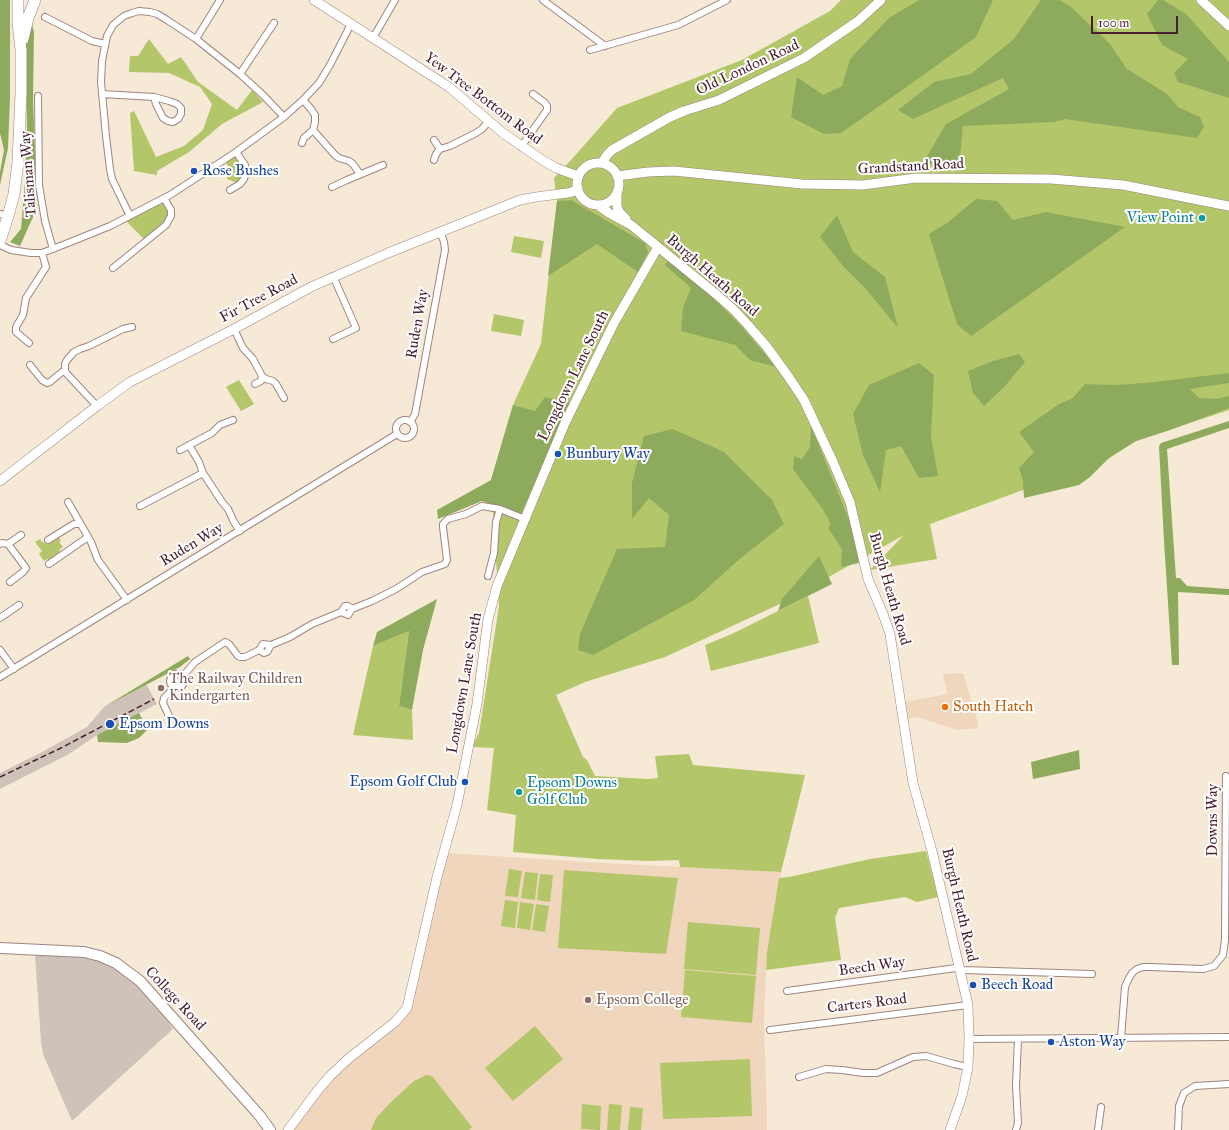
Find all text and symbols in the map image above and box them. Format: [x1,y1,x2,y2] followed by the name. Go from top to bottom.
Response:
[1093,8,1180,34] scale bar
[1098,16,1129,30] text: 100 m
[694,36,802,100] street label: Old London Road
[421,49,545,149] street label: Yew Tree Bottom Road
[17,130,41,218] street label: Talisman Way
[857,155,965,179] street label: Grandstand Road
[202,162,278,180] place label: Rose Bushes
[189,166,199,176] marker: Rose Bushes
[1127,209,1194,227] place label: View Point
[1197,213,1207,223] marker: View Point
[662,231,762,321] street label: Burgh Heath Road
[217,271,301,327] street label: Fir Tree Road
[403,288,433,360] street label: Ruden Way
[535,308,613,444] street label: Longdown Lane South
[566,445,650,463] place label: Bunbury Way
[553,449,563,459] marker: Bunbury Way
[157,519,227,571] street label: Ruden Way
[864,531,914,647] street label: Burgh Heath Road
[444,611,486,755] street label: Longdown Lane South
[169,670,302,705] place label: The Railway Children Kindergarten
[156,683,166,693] marker: The Railway Children Kindergarten
[953,698,1033,716] place label: South Hatch
[940,702,950,712] marker: South Hatch
[119,715,209,733] place label: Epsom Downs
[104,718,116,730] marker: Epsom Downs
[349,773,457,791] place label: Epsom Golf Club
[527,774,617,809] place label: Epsom Downs Golf Club
[460,777,470,787] marker: Epsom Golf Club
[1204,784,1222,856] street label: Downs Way
[514,787,524,797] marker: Epsom Downs Golf Club
[937,846,981,964] street label: Burgh Heath Road
[838,953,906,981] street label: Beech Way
[141,963,209,1035] street label: College Road
[981,976,1053,994] place label: Beech Road
[968,980,978,990] marker: Beech Road
[826,990,908,1018] street label: Carters Road
[596,991,689,1009] place label: Epsom College
[583,995,593,1005] marker: Epsom College
[1059,1033,1126,1051] place label: Aston Way
[1046,1037,1056,1047] marker: Aston Way

